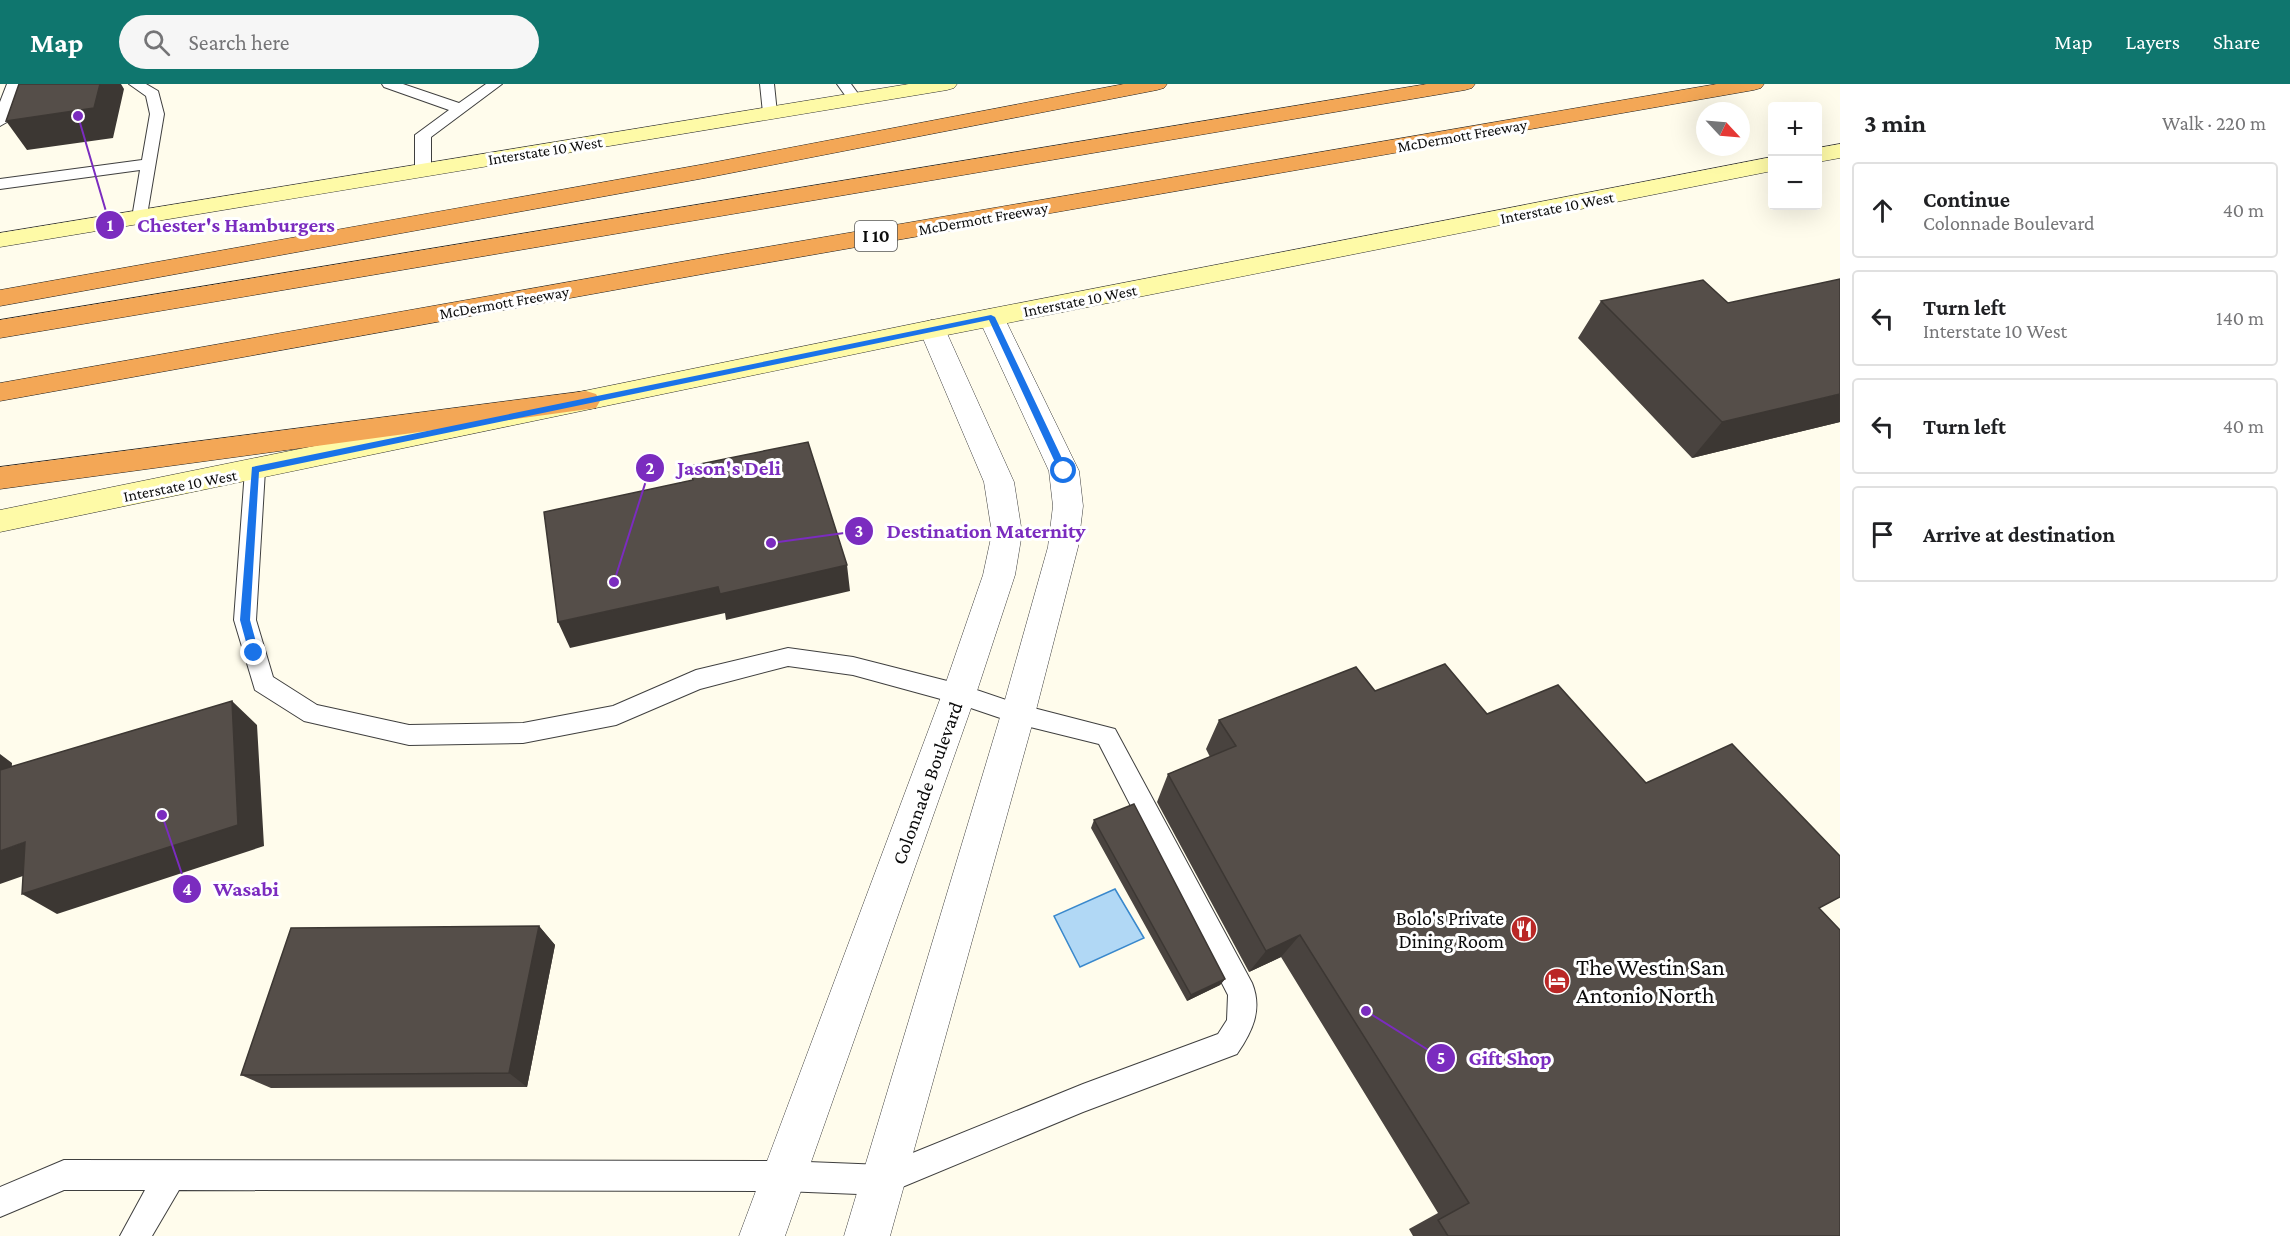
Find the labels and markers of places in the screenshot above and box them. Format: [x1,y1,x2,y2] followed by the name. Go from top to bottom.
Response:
[95,205,347,244] callout: Chester's Hamburgers
[635,448,793,487] callout: Jason's Deli
[844,512,1097,551] callout: Destination Maternity
[172,869,291,908] callout: Wasabi
[1396,907,1504,953] place label: Bolo's Private Dining Room
[1509,914,1539,944] restaurant icon: Bolo's Private Dining Room
[1576,953,1725,1008] place label: The Westin San Antonio North
[1542,966,1572,996] hotel icon: The Westin San Antonio North
[1426,1038,1563,1077] callout: Gift Shop

